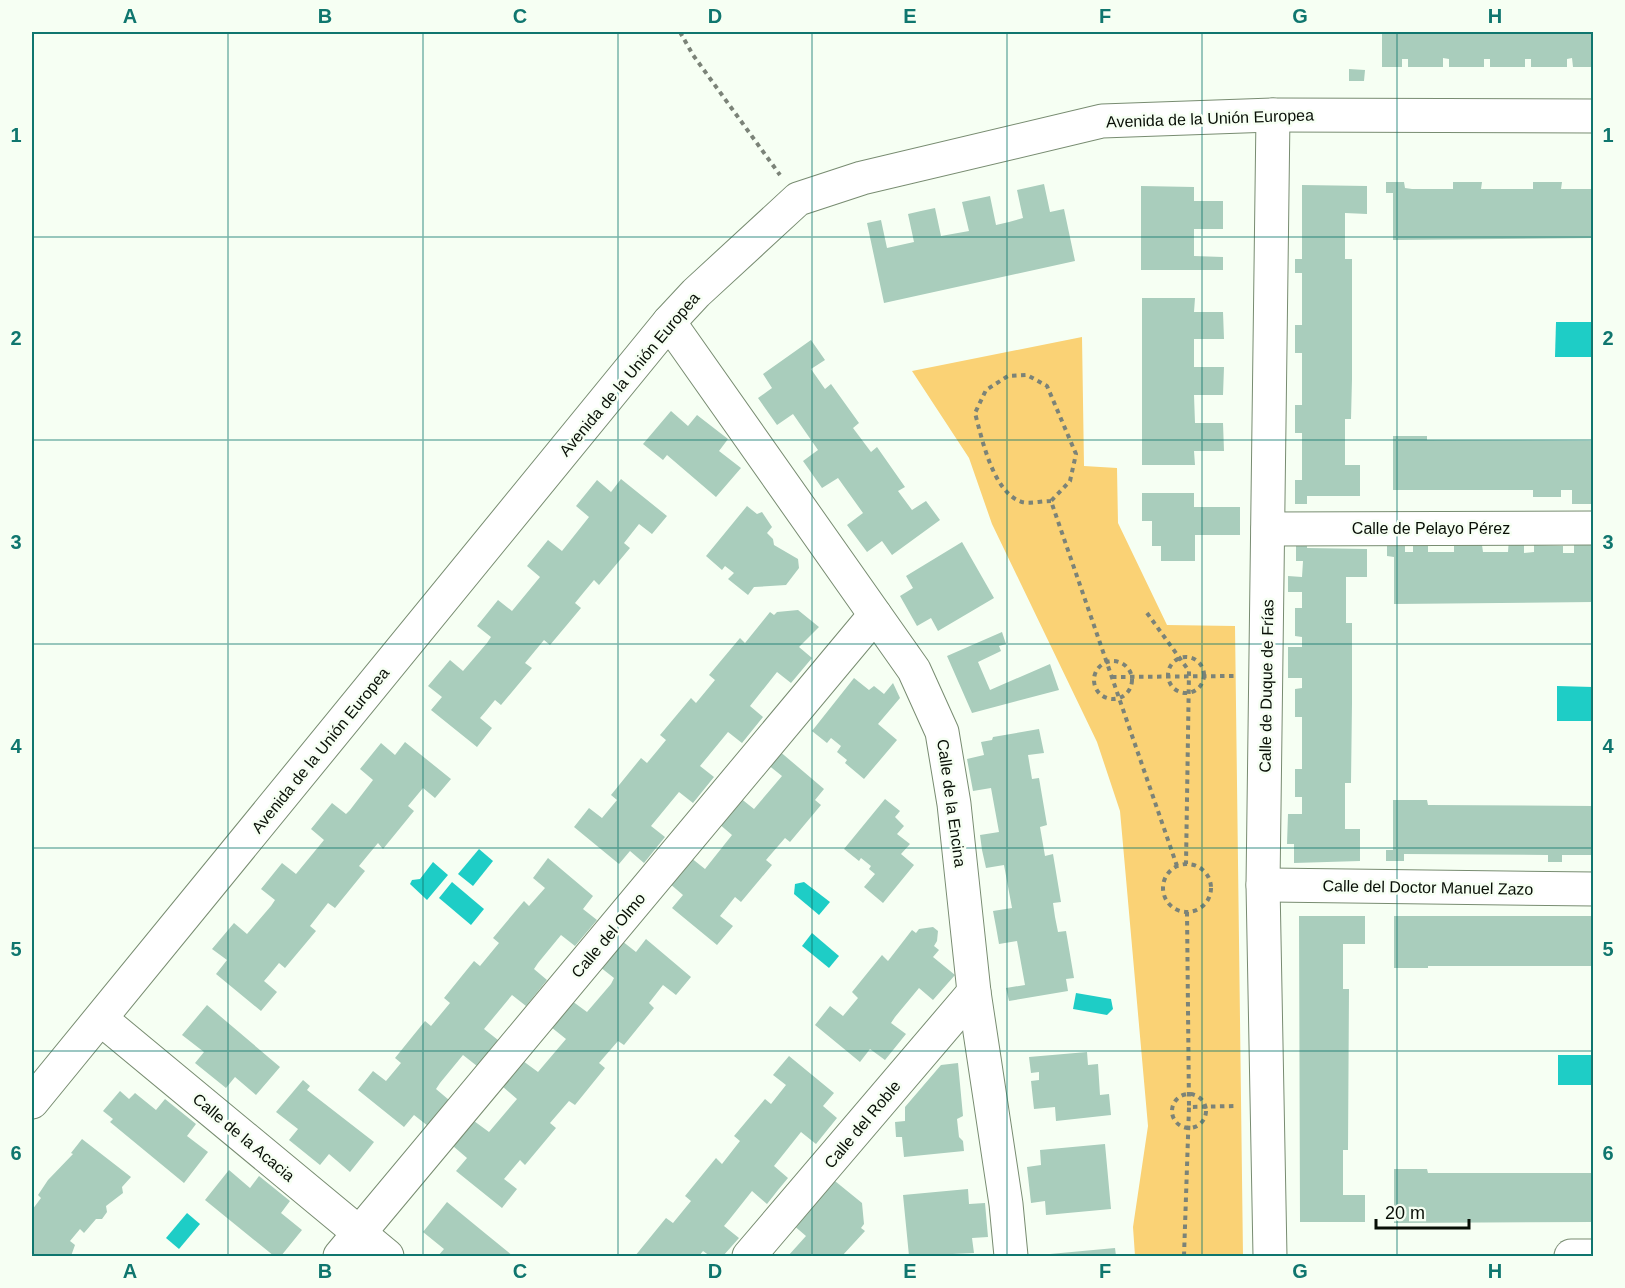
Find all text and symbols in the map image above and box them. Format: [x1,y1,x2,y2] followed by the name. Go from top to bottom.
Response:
[123,5,137,27] text: A
[318,5,332,27] text: B
[513,5,527,27] text: C
[708,5,722,27] text: D
[903,5,917,27] text: E
[1099,5,1111,27] text: F
[1292,5,1308,27] text: G
[1488,5,1502,27] text: H
[1106,106,1314,131] street label: Avenida de la Unión Europea
[10,124,22,146] text: 1
[1602,124,1614,146] text: 1
[556,289,703,459] street label: Avenida de la Unión Europea
[10,327,22,349] text: 2
[1602,327,1614,349] text: 2
[1352,520,1510,537] street label: Calle de Pelayo Pérez
[10,531,22,553] text: 3
[1602,531,1614,553] text: 3
[1256,599,1277,773] street label: Calle de Duque de Frías
[248,664,392,836] street label: Avenida de la Unión Europea
[10,735,22,757] text: 4
[1602,735,1614,757] text: 4
[934,738,969,868] street label: Calle de la Encina
[1322,877,1534,898] street label: Calle del Doctor Manuel Zazo
[568,890,649,981] street label: Calle del Olmo
[10,938,22,960] text: 5
[1602,938,1614,960] text: 5
[821,1077,904,1171] street label: Calle del Roble
[189,1090,298,1185] street label: Calle de la Acacia
[10,1142,22,1164] text: 6
[1602,1142,1614,1164] text: 6
[1376,1192,1469,1230] scale bar
[1385,1203,1425,1223] text: 20 m
[123,1260,137,1282] text: A
[318,1260,332,1282] text: B
[513,1260,527,1282] text: C
[708,1260,722,1282] text: D
[903,1260,917,1282] text: E
[1099,1260,1111,1282] text: F
[1292,1260,1308,1282] text: G
[1488,1260,1502,1282] text: H

